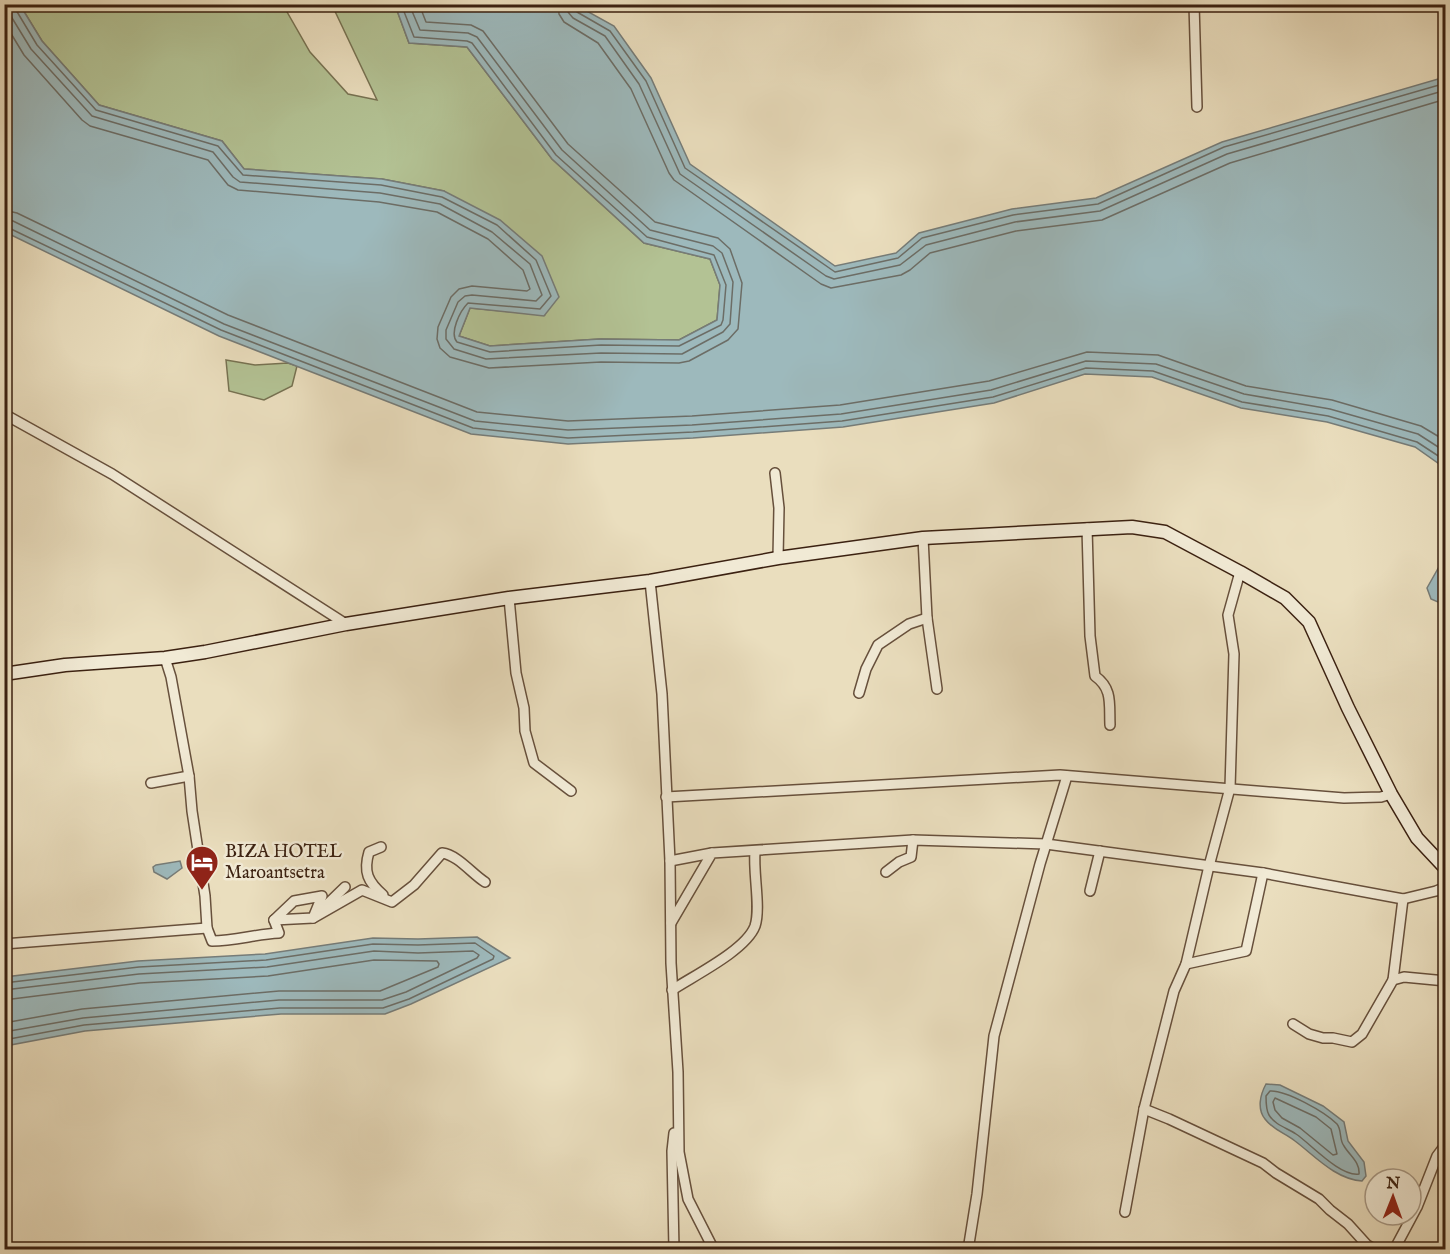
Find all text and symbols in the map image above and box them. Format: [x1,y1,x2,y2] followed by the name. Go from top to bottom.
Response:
[225,841,342,885] place label: BIZA HOTEL Maroantsetra
[184,844,220,891] hotel icon: BIZA HOTEL Maroantsetra
[1363,1167,1423,1227] north arrow
[1385,1174,1400,1194] text: N

